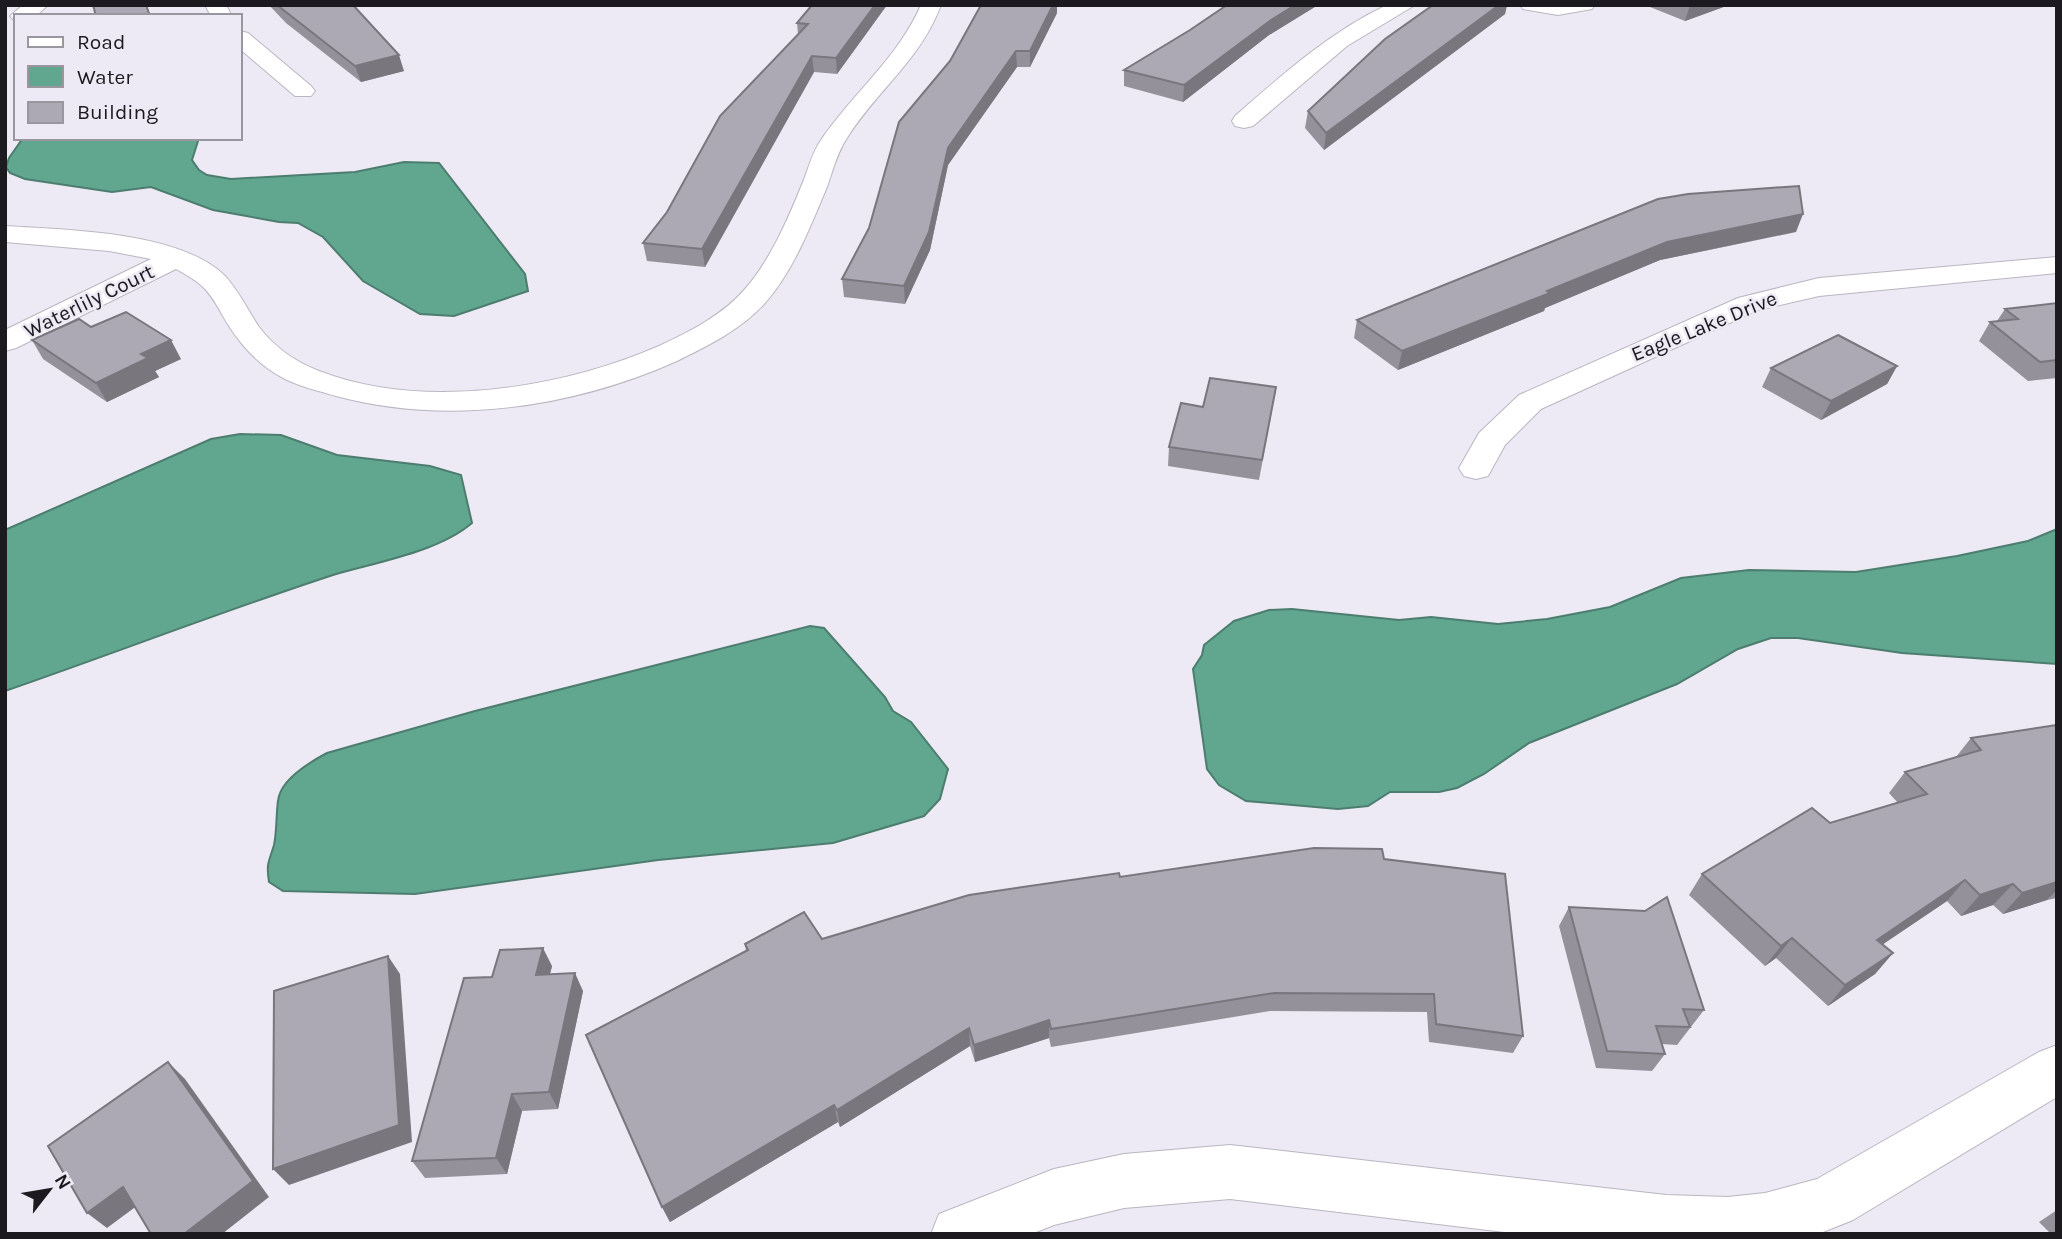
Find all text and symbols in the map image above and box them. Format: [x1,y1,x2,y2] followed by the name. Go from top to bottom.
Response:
[14,14,242,140] legend
[77,30,125,54] text: Road
[77,65,133,89] text: Water
[77,100,158,124] text: Building
[20,259,158,343] street label: Waterlily Court
[1628,286,1780,366] street label: Eagle Lake Drive
[14,1155,84,1225] north arrow
[50,1170,76,1193] text: N

